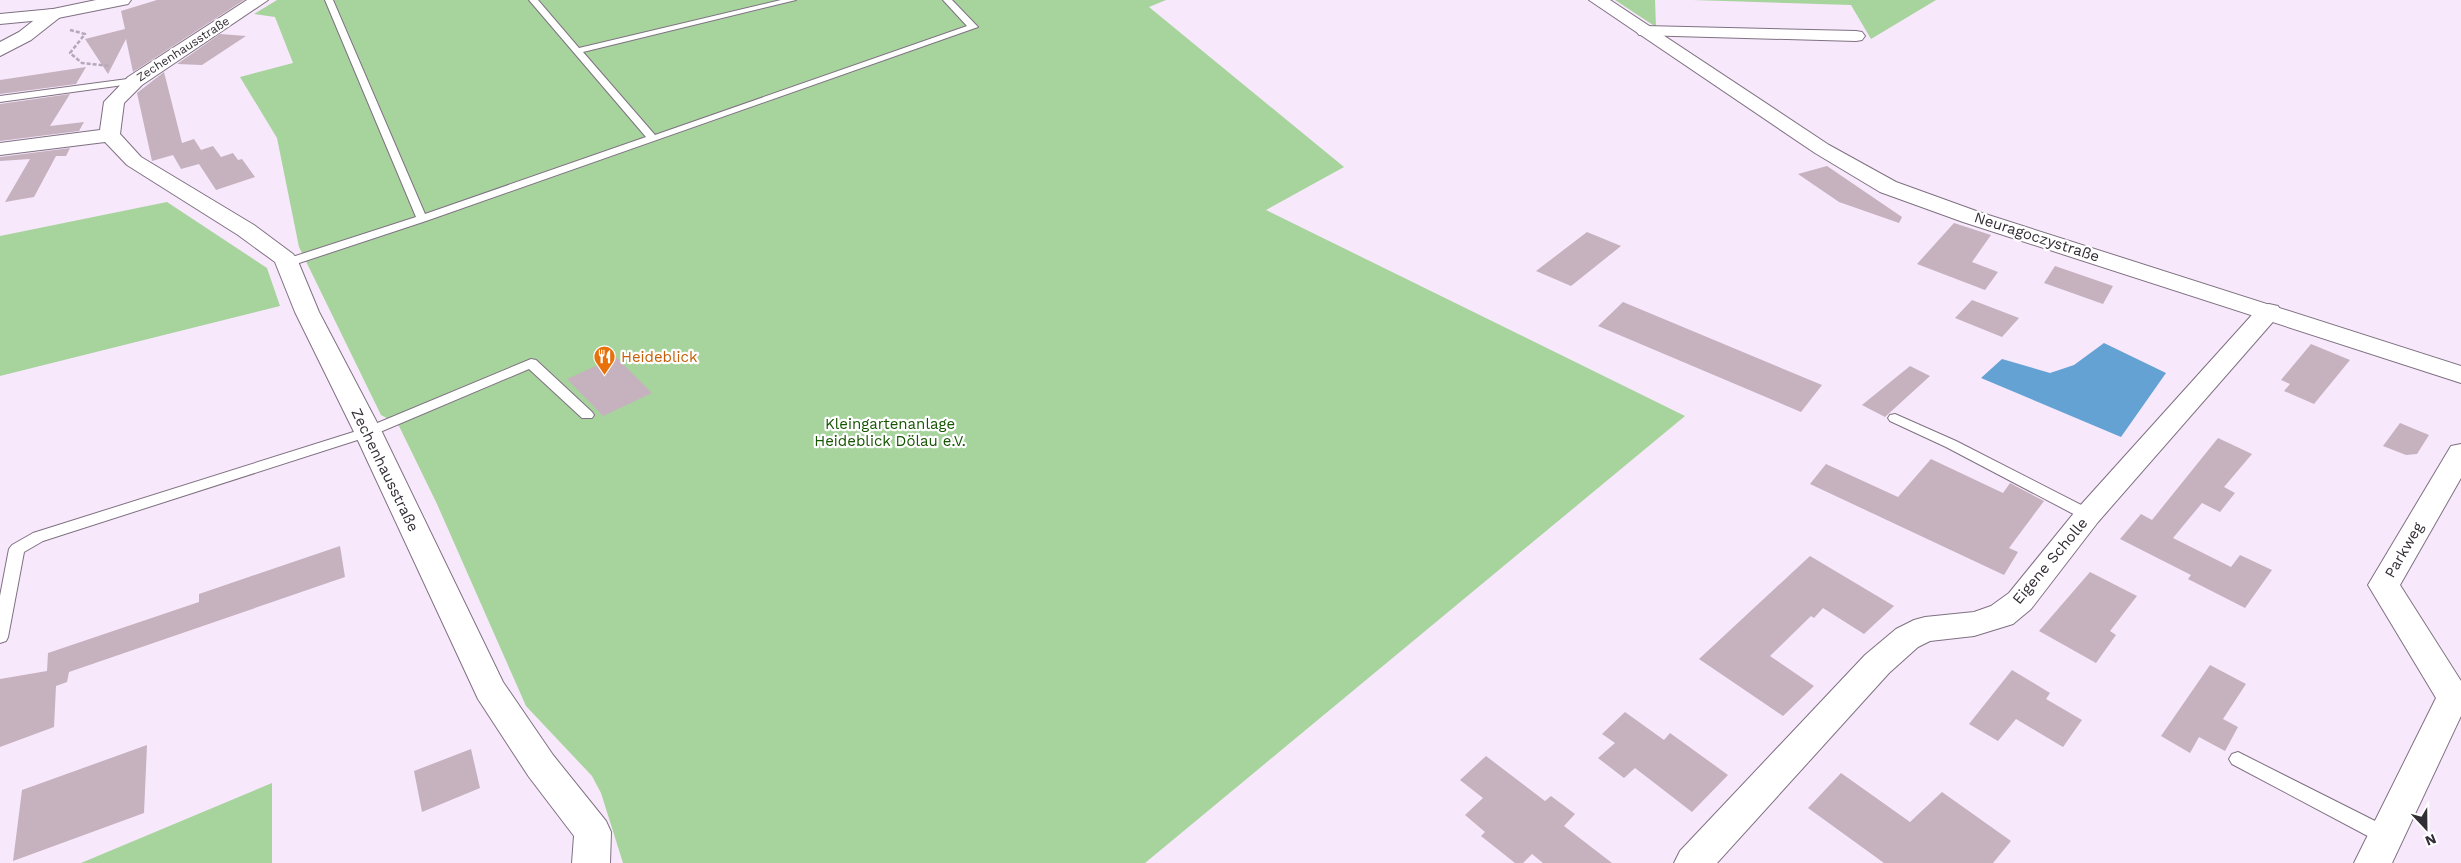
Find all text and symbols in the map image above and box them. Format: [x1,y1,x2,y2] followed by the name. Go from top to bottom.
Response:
[134,14,232,84] street label: Zechenhausstraße
[1972,208,2102,266] street label: Neuragoczystraße
[593,345,617,376] restaurant icon: Heideblick
[621,348,698,366] place label: Heideblick
[347,405,423,535] street label: Zechenhausstraße
[814,415,966,450] park label: Kleingartenanlage Heideblick Dölau e.V.
[2009,514,2091,608] street label: Eigene Scholle
[2381,519,2427,581] street label: Parkweg
[2401,803,2451,853] north arrow
[2423,831,2439,849] text: N

